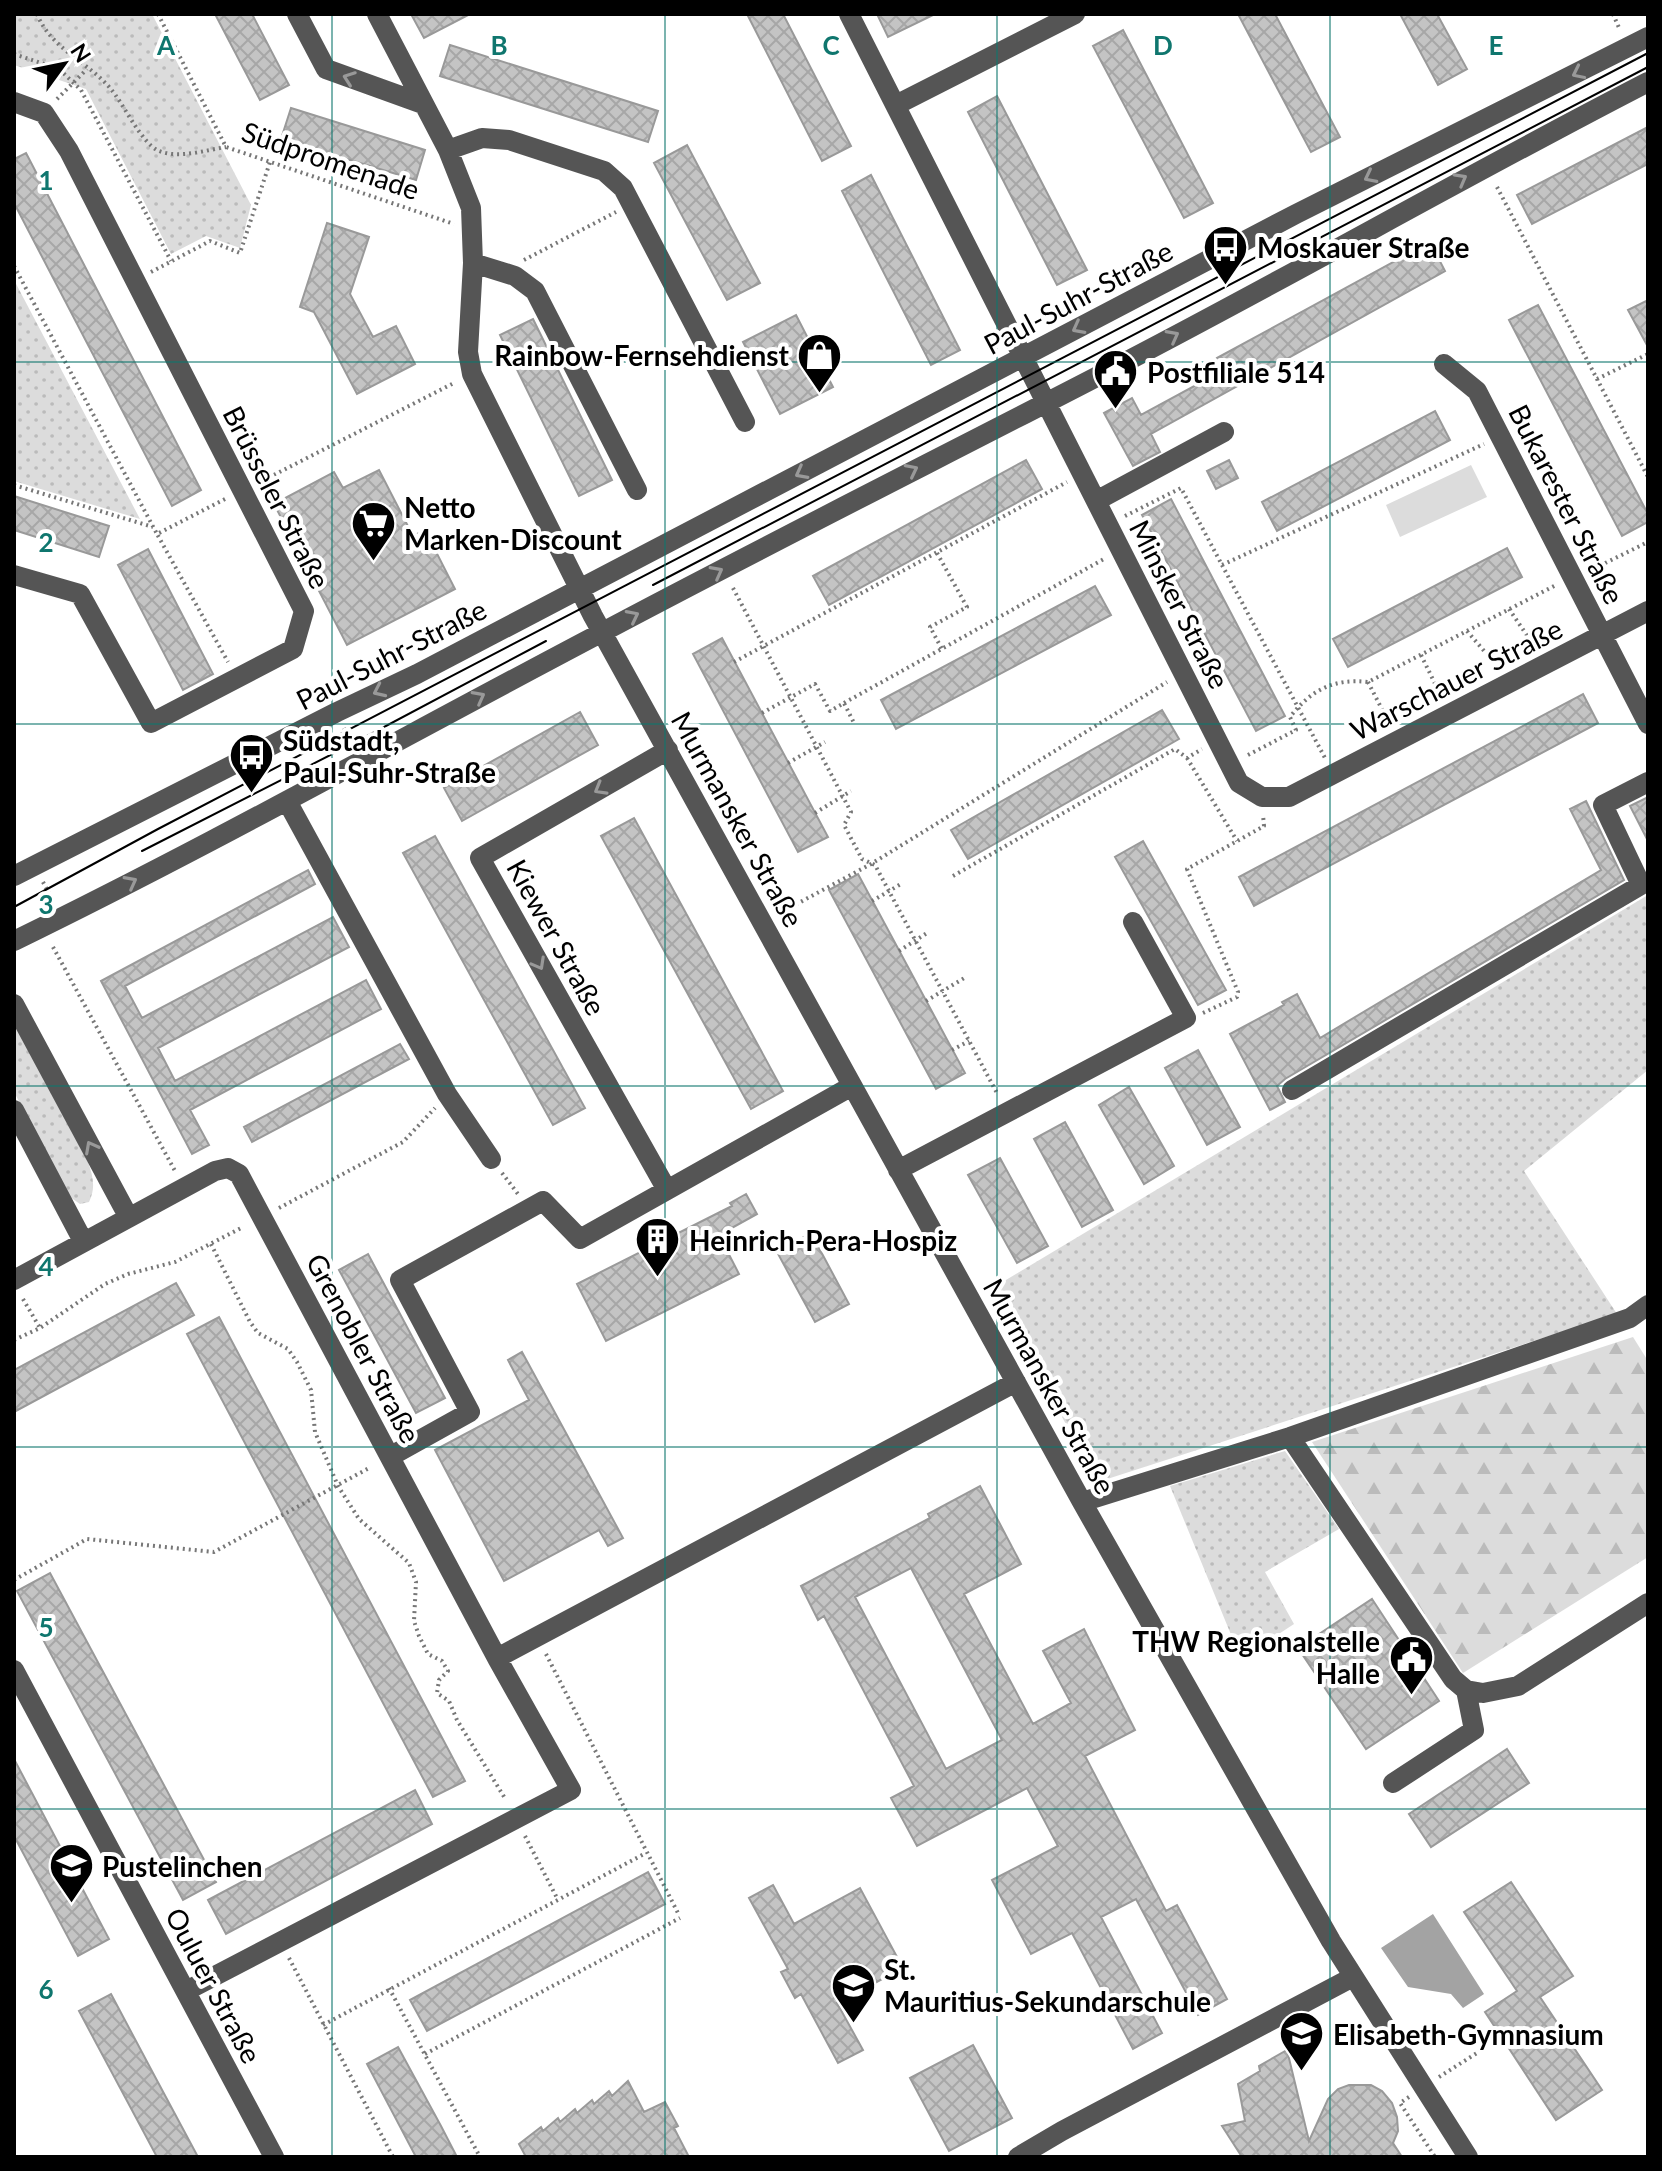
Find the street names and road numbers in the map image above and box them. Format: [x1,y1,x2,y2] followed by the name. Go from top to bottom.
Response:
[238,114,424,206] street label: Südpromenade
[978,233,1178,361] street label: Paul-Suhr-Straße
[1502,399,1632,609] street label: Bukarester Straße
[216,400,338,594] street label: Brüsseler Straße
[1123,514,1237,694] street label: Minsker Straße
[290,592,492,716] street label: Paul-Suhr-Straße
[1344,611,1568,747] street label: Warschauer Straße
[665,705,811,933] street label: Murmansker Straße
[500,853,614,1021] street label: Kiewer Straße
[300,1248,428,1448] street label: Grenobler Straße
[977,1272,1123,1500] street label: Murmansker Straße
[159,1901,269,2069] street label: Ouluer Straße

